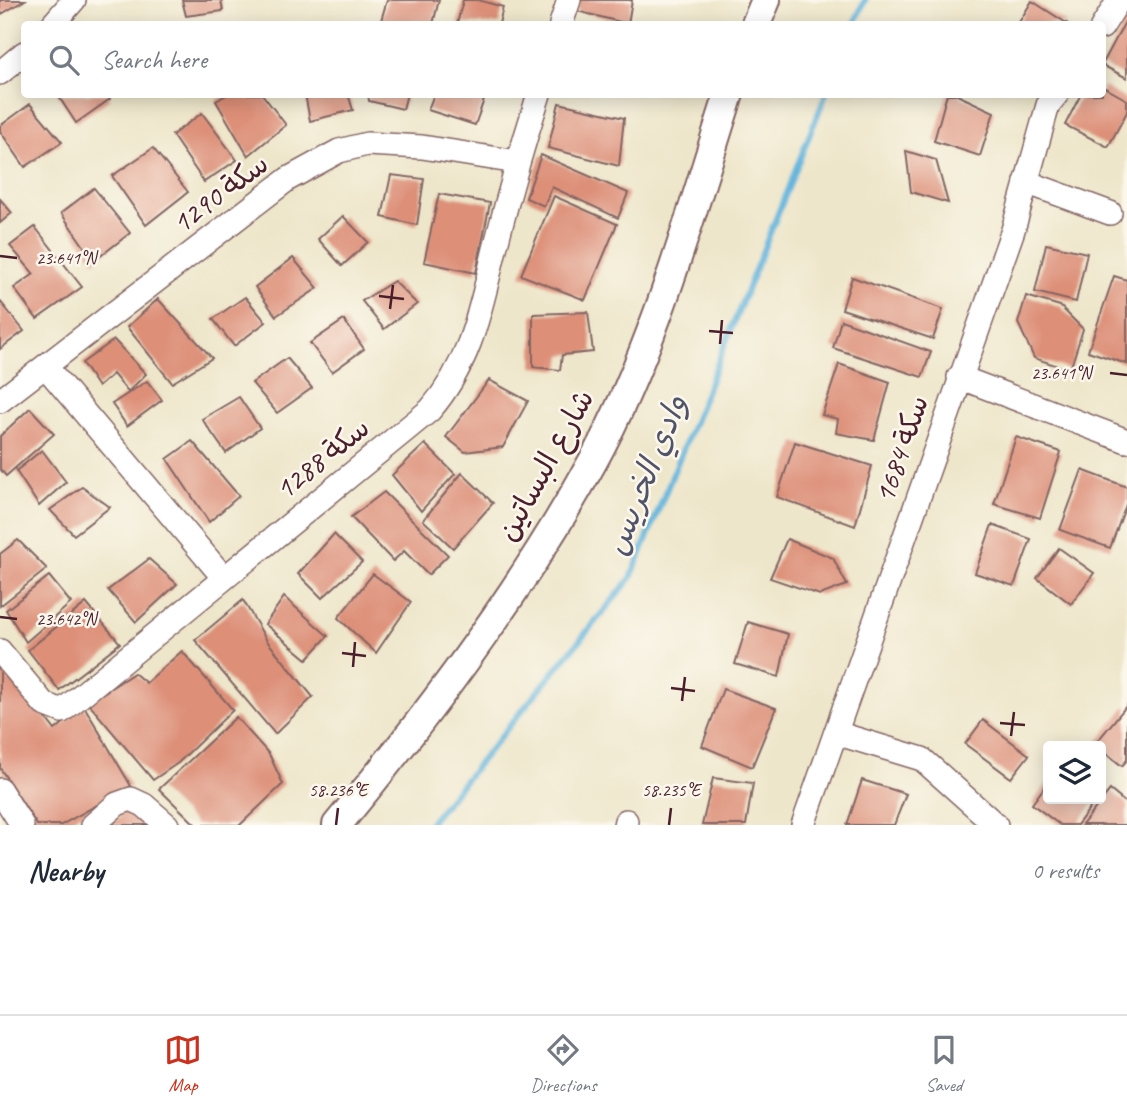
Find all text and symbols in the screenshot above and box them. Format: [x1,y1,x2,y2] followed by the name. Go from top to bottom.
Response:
[21,21,1106,98] search box
[45,41,83,79] icon: search
[101,43,207,76] text: Search here
[164,144,276,242] street label: سكة 1290
[36,247,99,269] text: 23.641°N
[1031,362,1094,384] text: 23.641°N
[488,382,604,549] street label: شارع البساتين
[595,389,699,562] water label: وادي الخريس
[865,390,937,508] street label: سكة 1684
[267,408,377,508] street label: سكة 1288
[36,608,99,630] text: 23.642°N
[1043,741,1106,804] map controls
[1043,741,1106,804] button: layers
[309,779,370,801] text: 58.236°E
[642,779,703,801] text: 58.235°E
[28,852,104,890] text: Nearby
[1032,856,1099,885] text: 0 results
[164,1031,202,1097] tab: Map
[530,1031,597,1097] tab: Directions
[925,1031,963,1097] tab: Saved

